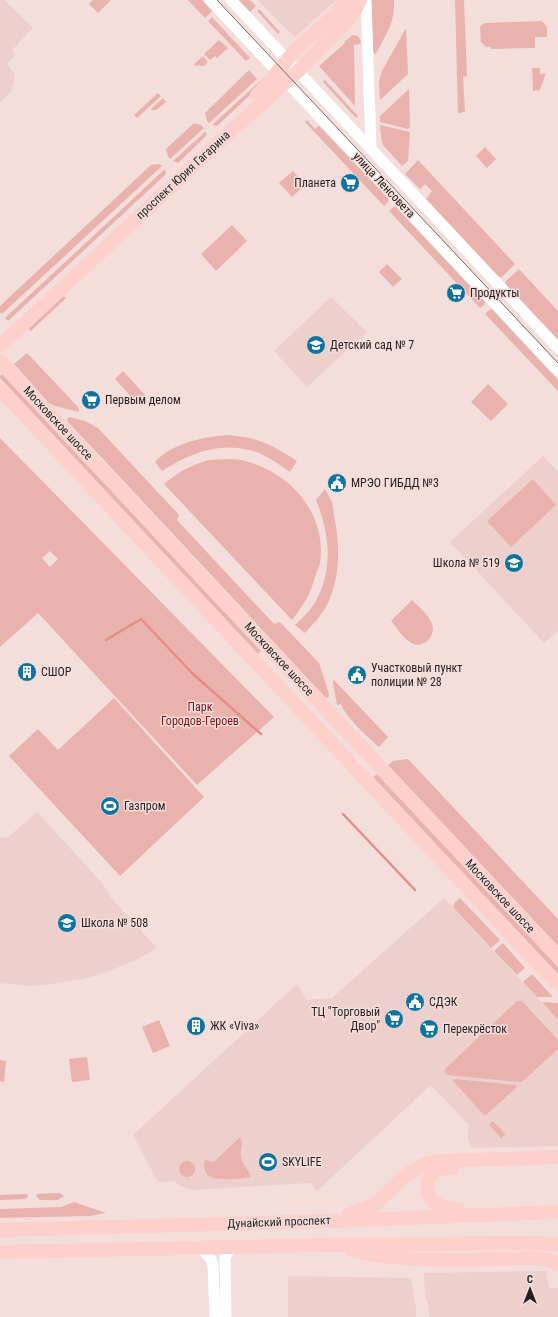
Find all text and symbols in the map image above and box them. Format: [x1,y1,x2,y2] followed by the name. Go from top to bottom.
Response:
[133,128,233,222] street label: проспект Юрия Гагарина
[350,149,418,221] street label: улица Ленсовета
[339,172,361,194] supermarket icon: Планета
[294,176,336,190] place label: Планета
[445,282,467,304] supermarket icon: Продукты
[470,286,519,300] place label: Продукты
[305,334,327,356] school or university icon: Детский сад № 7
[330,338,414,352] place label: Детский сад № 7
[20,383,96,463] street label: Московское шоссе
[80,389,102,411] supermarket icon: Первым делом
[105,393,181,407] place label: Первым делом
[326,472,348,494] public building icon: МРЭО ГИБДД №3
[351,476,439,490] place label: МРЭО ГИБДД №3
[503,552,525,574] school or university icon: Школа № 519
[433,556,500,570] place label: Школа № 519
[241,619,317,699] street label: Московское шоссе
[16,661,38,683] building icon: СШОР
[371,661,462,689] place label: Участковый пункт полиции № 28
[346,664,368,686] public building icon: Участковый пункт полиции № 28
[41,665,72,679] place label: СШОР
[161,700,239,728] park label: Парк Городов-Героев
[99,795,121,817] sports icon: Газпром
[124,799,166,813] place label: Газпром
[462,856,538,936] street label: Московское шоссе
[56,912,78,934] school or university icon: Школа № 508
[81,916,148,930] place label: Школа № 508
[404,991,426,1013] public building icon: СДЭК
[429,995,458,1009] place label: СДЭК
[311,1005,380,1033] place label: ТЦ "Торговый Двор"
[383,1008,405,1030] supermarket icon: ТЦ "Торговый Двор"
[185,1015,207,1037] building icon: ЖК «Viva»
[418,1018,440,1040] supermarket icon: Перекрёсток
[210,1019,259,1033] place label: ЖК «Viva»
[443,1022,507,1036] place label: Перекрёсток
[257,1151,279,1173] sports icon: SKYLIFE
[282,1155,322,1169] place label: SKYLIFE
[227,1213,331,1231] street label: Дунайский проспект
[510,1269,550,1309] north arrow
[527,1273,533,1286] text: С

